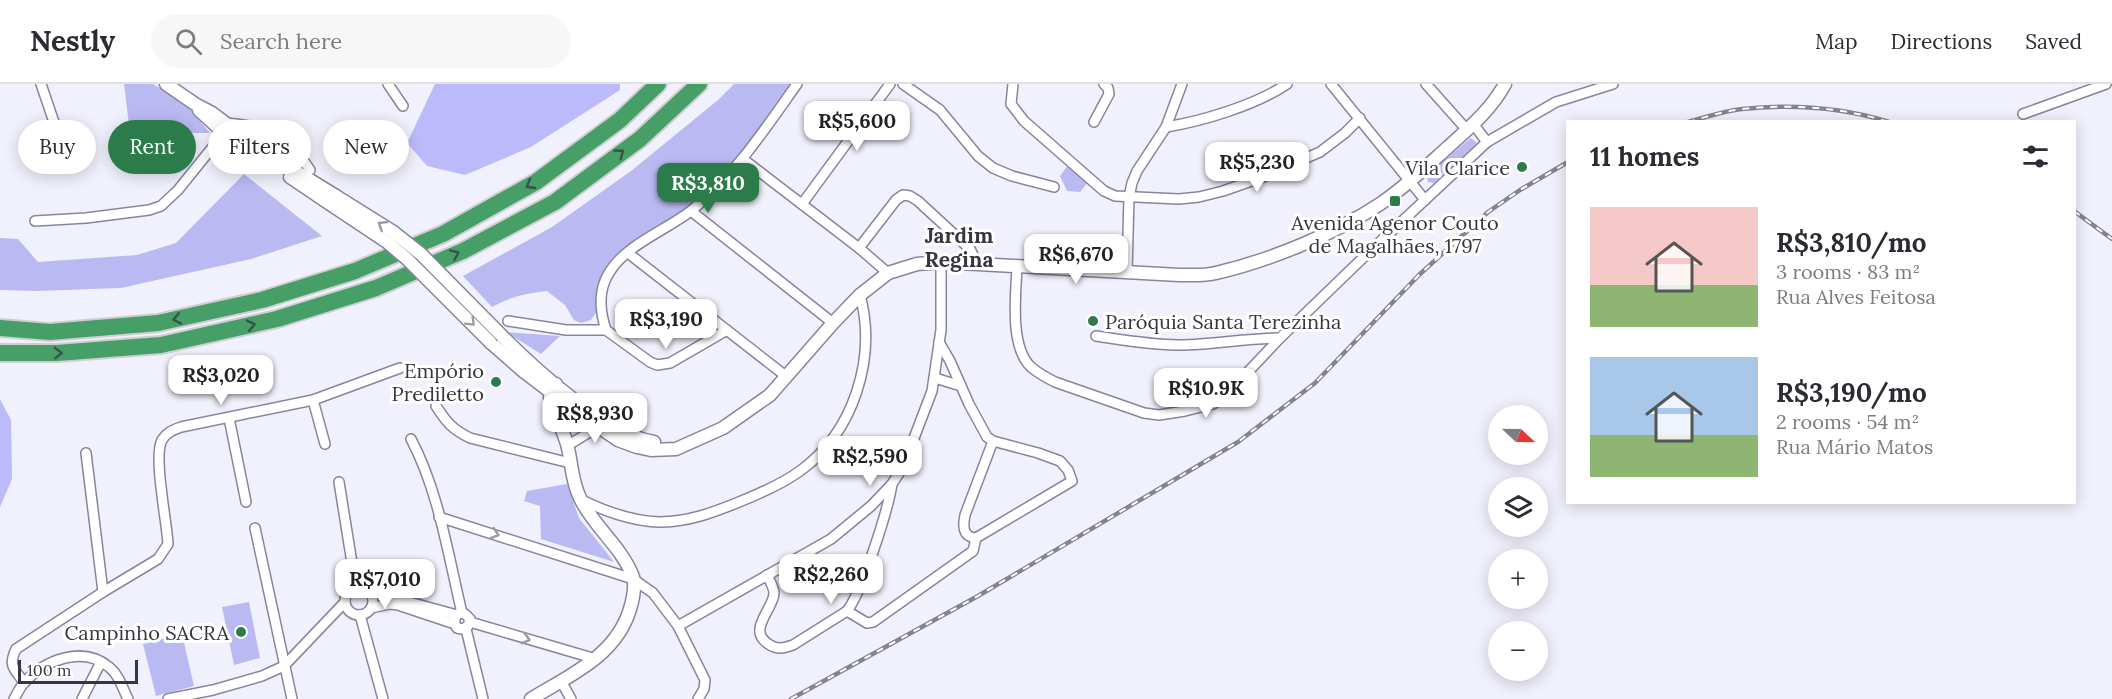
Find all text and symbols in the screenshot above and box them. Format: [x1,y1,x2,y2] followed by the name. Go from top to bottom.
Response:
[151,14,571,68] search box
[30,23,115,59] text: Nestly
[172,25,205,58] icon: search
[220,27,342,55] text: Search here
[1815,28,1858,55] text: Map
[1891,28,1992,55] text: Directions
[2025,28,2082,55] text: Saved
[802,101,912,152] pin: R$5,600
[818,108,896,133] text: R$5,600
[18,120,96,174] chip: Buy
[108,120,196,174] chip: Rent
[208,120,311,174] chip: Filters
[323,120,409,174] chip: New
[1590,140,1699,173] text: 11 homes
[2019,140,2052,173] icon: filters
[1202,142,1312,193] pin: R$5,230
[614,149,625,160] one-way arrow
[1219,149,1295,174] text: R$5,230
[1404,155,1510,180] place label: Vila Clarice
[1515,160,1529,174] marker: Vila Clarice
[653,163,763,214] pin: R$3,810
[671,170,745,195] text: R$3,810
[526,178,536,190] one-way arrow
[1388,194,1402,208] marker: Avenida Agenor Couto de Magalhães, 1797
[1290,210,1499,258] place label: Avenida Agenor Couto de Magalhães, 1797
[378,222,389,233] one-way arrow
[925,222,993,273] district label: Jardim Regina
[1776,226,1927,259] text: R$3,810/mo
[1638,231,1710,303] icon: home
[1021,234,1131,285] pin: R$6,670
[1038,241,1114,266] text: R$6,670
[448,250,459,262] one-way arrow
[1776,259,1920,284] text: 3 rooms · 83 m²
[1776,284,1936,309] text: Rua Alves Feitosa
[611,299,721,350] pin: R$3,190
[629,306,703,331] text: R$3,190
[1105,309,1341,334] place label: Paróquia Santa Terezinha
[172,311,182,324] one-way arrow
[1086,314,1100,328] marker: Paróquia Santa Terezinha
[464,316,475,326] one-way arrow
[246,319,256,332] one-way arrow
[54,346,63,359] one-way arrow
[166,355,276,406] pin: R$3,020
[392,358,484,406] place label: Empório Prediletto
[182,362,260,387] text: R$3,020
[1151,368,1261,419] pin: R$10.9K
[489,375,503,389] marker: Empório Prediletto
[1168,375,1244,400] text: R$10.9K
[1776,376,1927,409] text: R$3,190/mo
[1638,381,1710,453] icon: home
[540,393,650,444] pin: R$8,930
[556,400,634,425] text: R$8,930
[1488,405,1548,465] north arrow
[1488,405,1548,681] map controls
[1776,409,1919,434] text: 2 rooms · 54 m²
[1776,434,1933,459] text: Rua Mário Matos
[815,436,925,487] pin: R$2,590
[832,443,908,468] text: R$2,590
[1488,477,1548,537] button: layers
[489,527,500,540] one-way arrow
[1488,549,1548,609] button: +
[776,554,886,605] pin: R$2,260
[330,559,440,610] pin: R$7,010
[793,561,869,586] text: R$2,260
[349,566,421,591] text: R$7,010
[64,620,229,645] place label: Campinho SACRA
[1488,621,1548,681] button: −
[234,625,248,639] marker: Campinho SACRA
[520,632,531,644] one-way arrow
[18,657,138,684] scale bar
[27,660,71,680] text: 100 m

